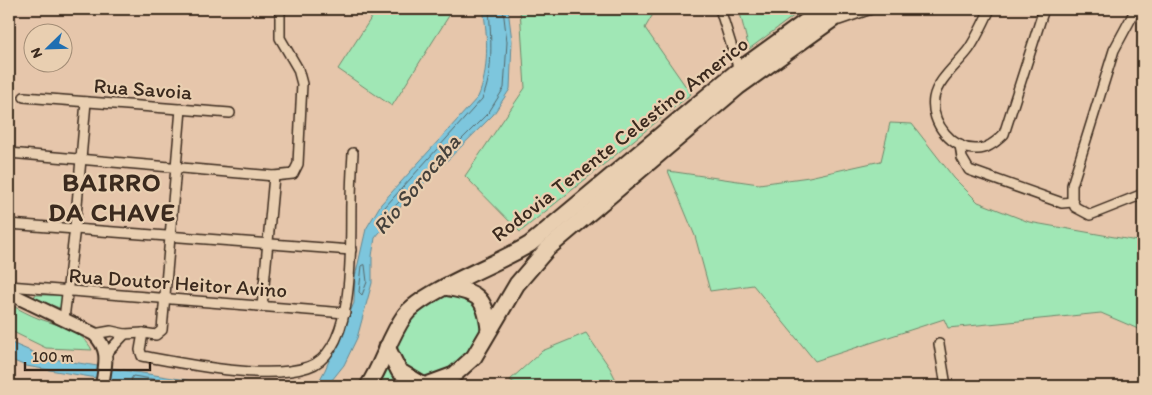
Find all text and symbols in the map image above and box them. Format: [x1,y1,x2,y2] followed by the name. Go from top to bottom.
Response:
[22,22,72,72] north arrow
[486,31,753,247] street label: Rodovia Tenente Celestino Americo
[27,45,46,61] text: N
[93,73,193,104] street label: Rua Savoia
[367,128,466,240] water label: Rio Sorocaba
[48,166,176,228] district label: BAIRRO DA CHAVE
[68,262,288,303] street label: Rua Doutor Heitor Avino
[25,340,150,372] scale bar
[32,348,74,366] text: 100 m

